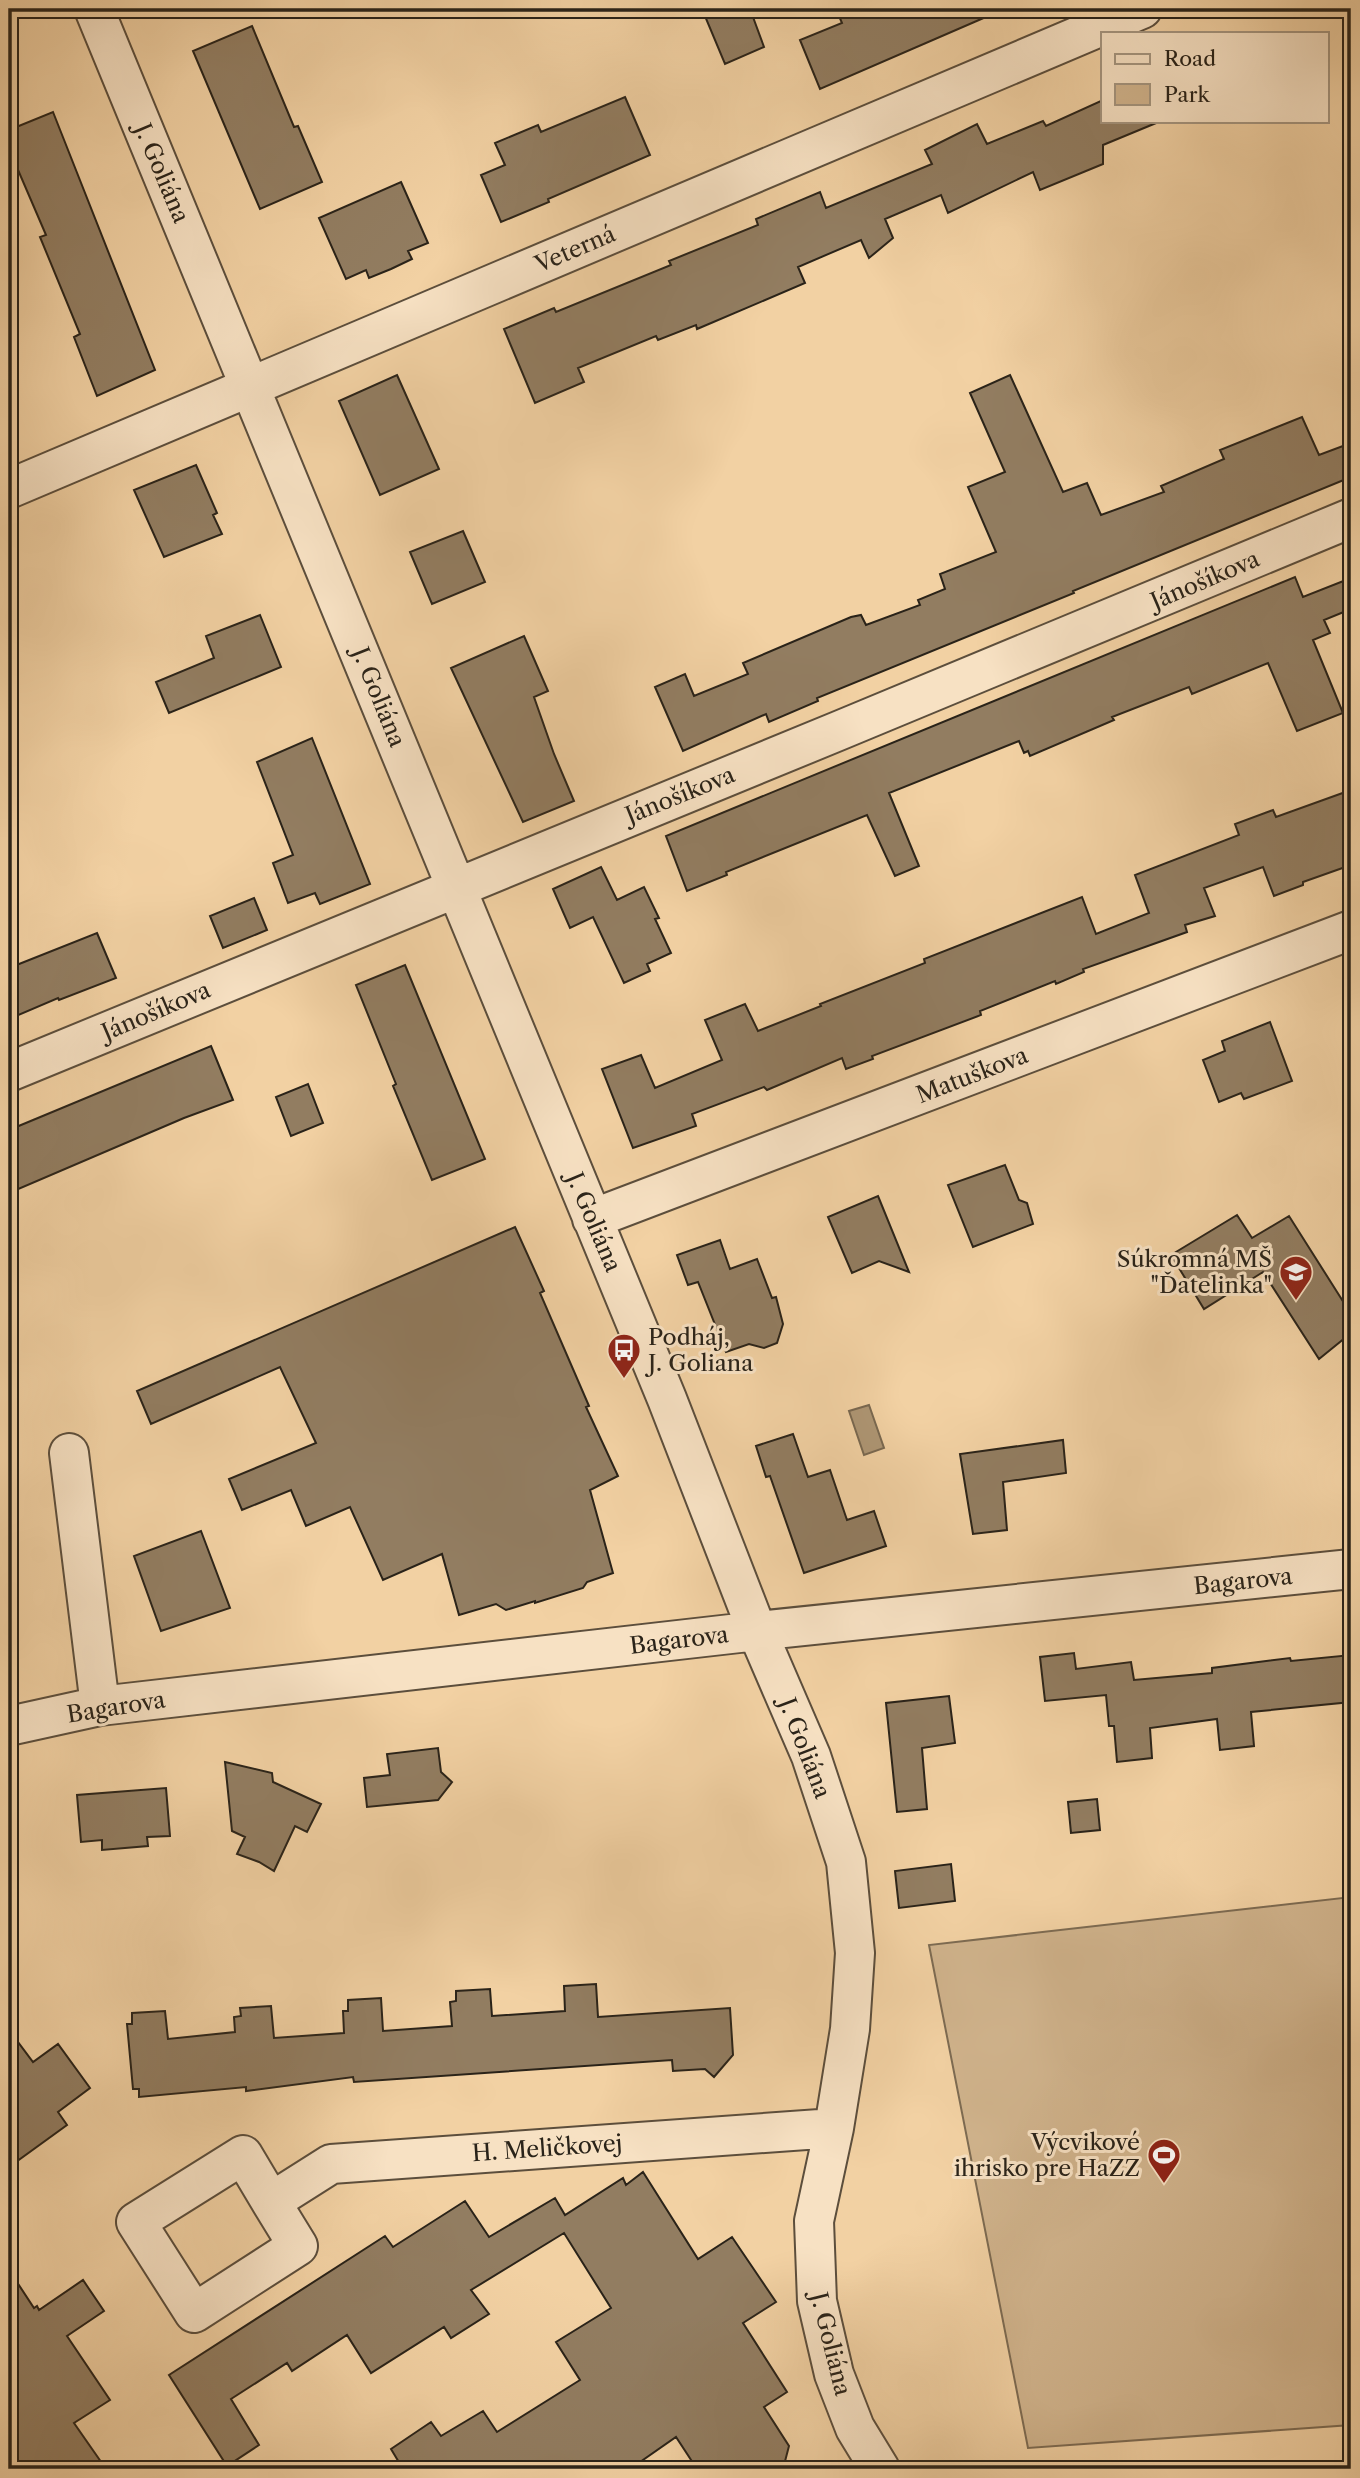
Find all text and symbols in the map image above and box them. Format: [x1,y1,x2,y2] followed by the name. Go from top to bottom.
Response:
[1101,32,1328,122] legend
[1164,46,1216,71] text: Road
[1164,82,1210,107] text: Park
[127,116,196,228] street label: J. Goliána
[530,219,620,279] street label: Veterná
[1144,544,1264,617] street label: Jánošíkova
[345,640,412,752] street label: J. Goliána
[619,760,739,831] street label: Jánošíkova
[95,975,215,1048] street label: Jánošíkova
[912,1041,1033,1109] street label: Matuškova
[559,1165,628,1277] street label: J. Goliána
[1117,1245,1272,1299] place label: Súkromná MŠ "Ďatelinka"
[1277,1253,1315,1302] school or university icon: Súkromná MŠ "Ďatelinka"
[645,1323,754,1377] place label: Podháj, J. Goliana
[605,1331,643,1380] bus stop icon: Podháj, J. Goliana
[1192,1562,1295,1600] street label: Bagarova
[628,1620,731,1660] street label: Bagarova
[65,1685,168,1729] street label: Bagarova
[772,1691,837,1803] street label: J. Goliána
[954,2128,1140,2182] place label: Výcvikové ihrisko pre HaZZ
[471,2129,623,2167] street label: H. Meličkovej
[1145,2136,1183,2185] sports icon: Výcvikové ihrisko pre HaZZ
[804,2287,858,2399] street label: J. Goliána

